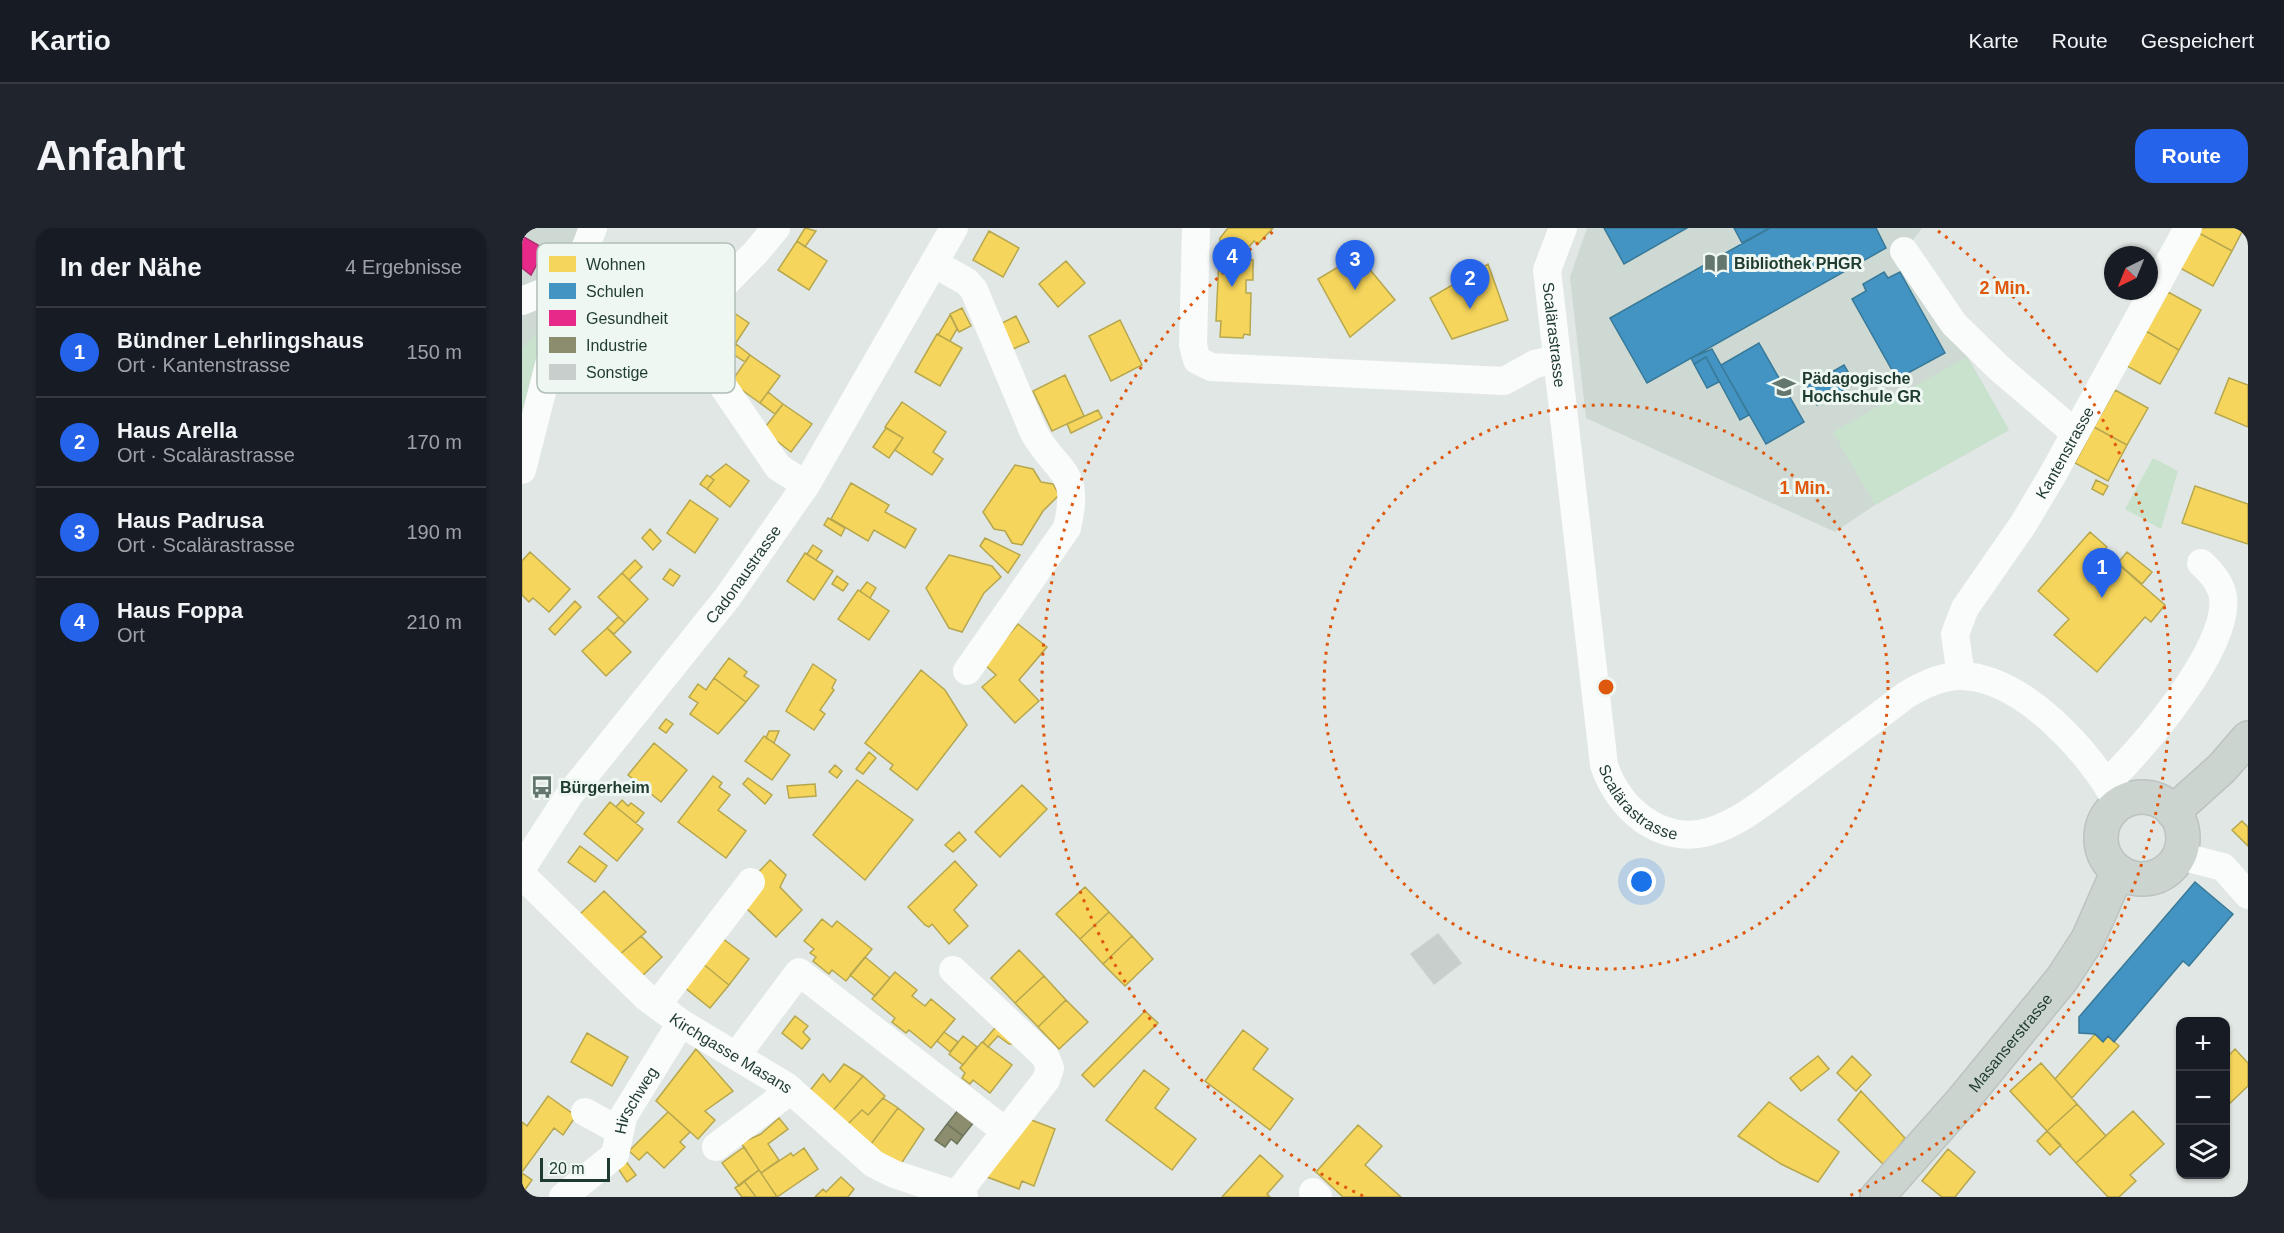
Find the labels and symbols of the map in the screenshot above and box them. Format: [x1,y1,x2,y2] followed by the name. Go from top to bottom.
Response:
[1212,238,1252,287] pin: 4
[1336,241,1374,290] pin: 3
[537,243,735,393] legend
[2104,246,2158,300] north arrow
[1703,250,1729,276] library icon: Bibliothek PHGR
[1734,255,1862,272] place label: Bibliothek PHGR
[586,256,645,273] text: Wohnen
[1450,260,1490,309] pin: 2
[1979,278,2031,298] text: 2 Min.
[1540,281,1569,388] street label: Scalärastrasse
[586,283,644,300] text: Schulen
[586,310,668,327] text: Gesundheit
[586,337,647,354] text: Industrie
[586,364,648,381] text: Sonstige
[1802,370,1922,405] place label: Pädagogische Hochschule GR
[1771,374,1797,400] school or university icon: Pädagogische Hochschule GR
[2032,404,2097,501] street label: Kantenstrasse
[1779,478,1831,498] text: 1 Min.
[702,522,784,626] street label: Cadonaustrasse
[2082,548,2122,598] pin: 1
[1596,677,1616,697] centre of rings
[1596,762,1679,842] street label: Scalärastrasse
[529,774,555,800] bus stop icon: Bürgerheim
[560,779,650,796] place label: Bürgerheim
[1627,867,1656,896] your location
[1965,990,2055,1095] street label: Masanserstrasse
[667,1009,796,1096] street label: Kirchgasse Masans
[611,1063,661,1135] street label: Hirschweg
[540,1155,610,1182] scale bar

